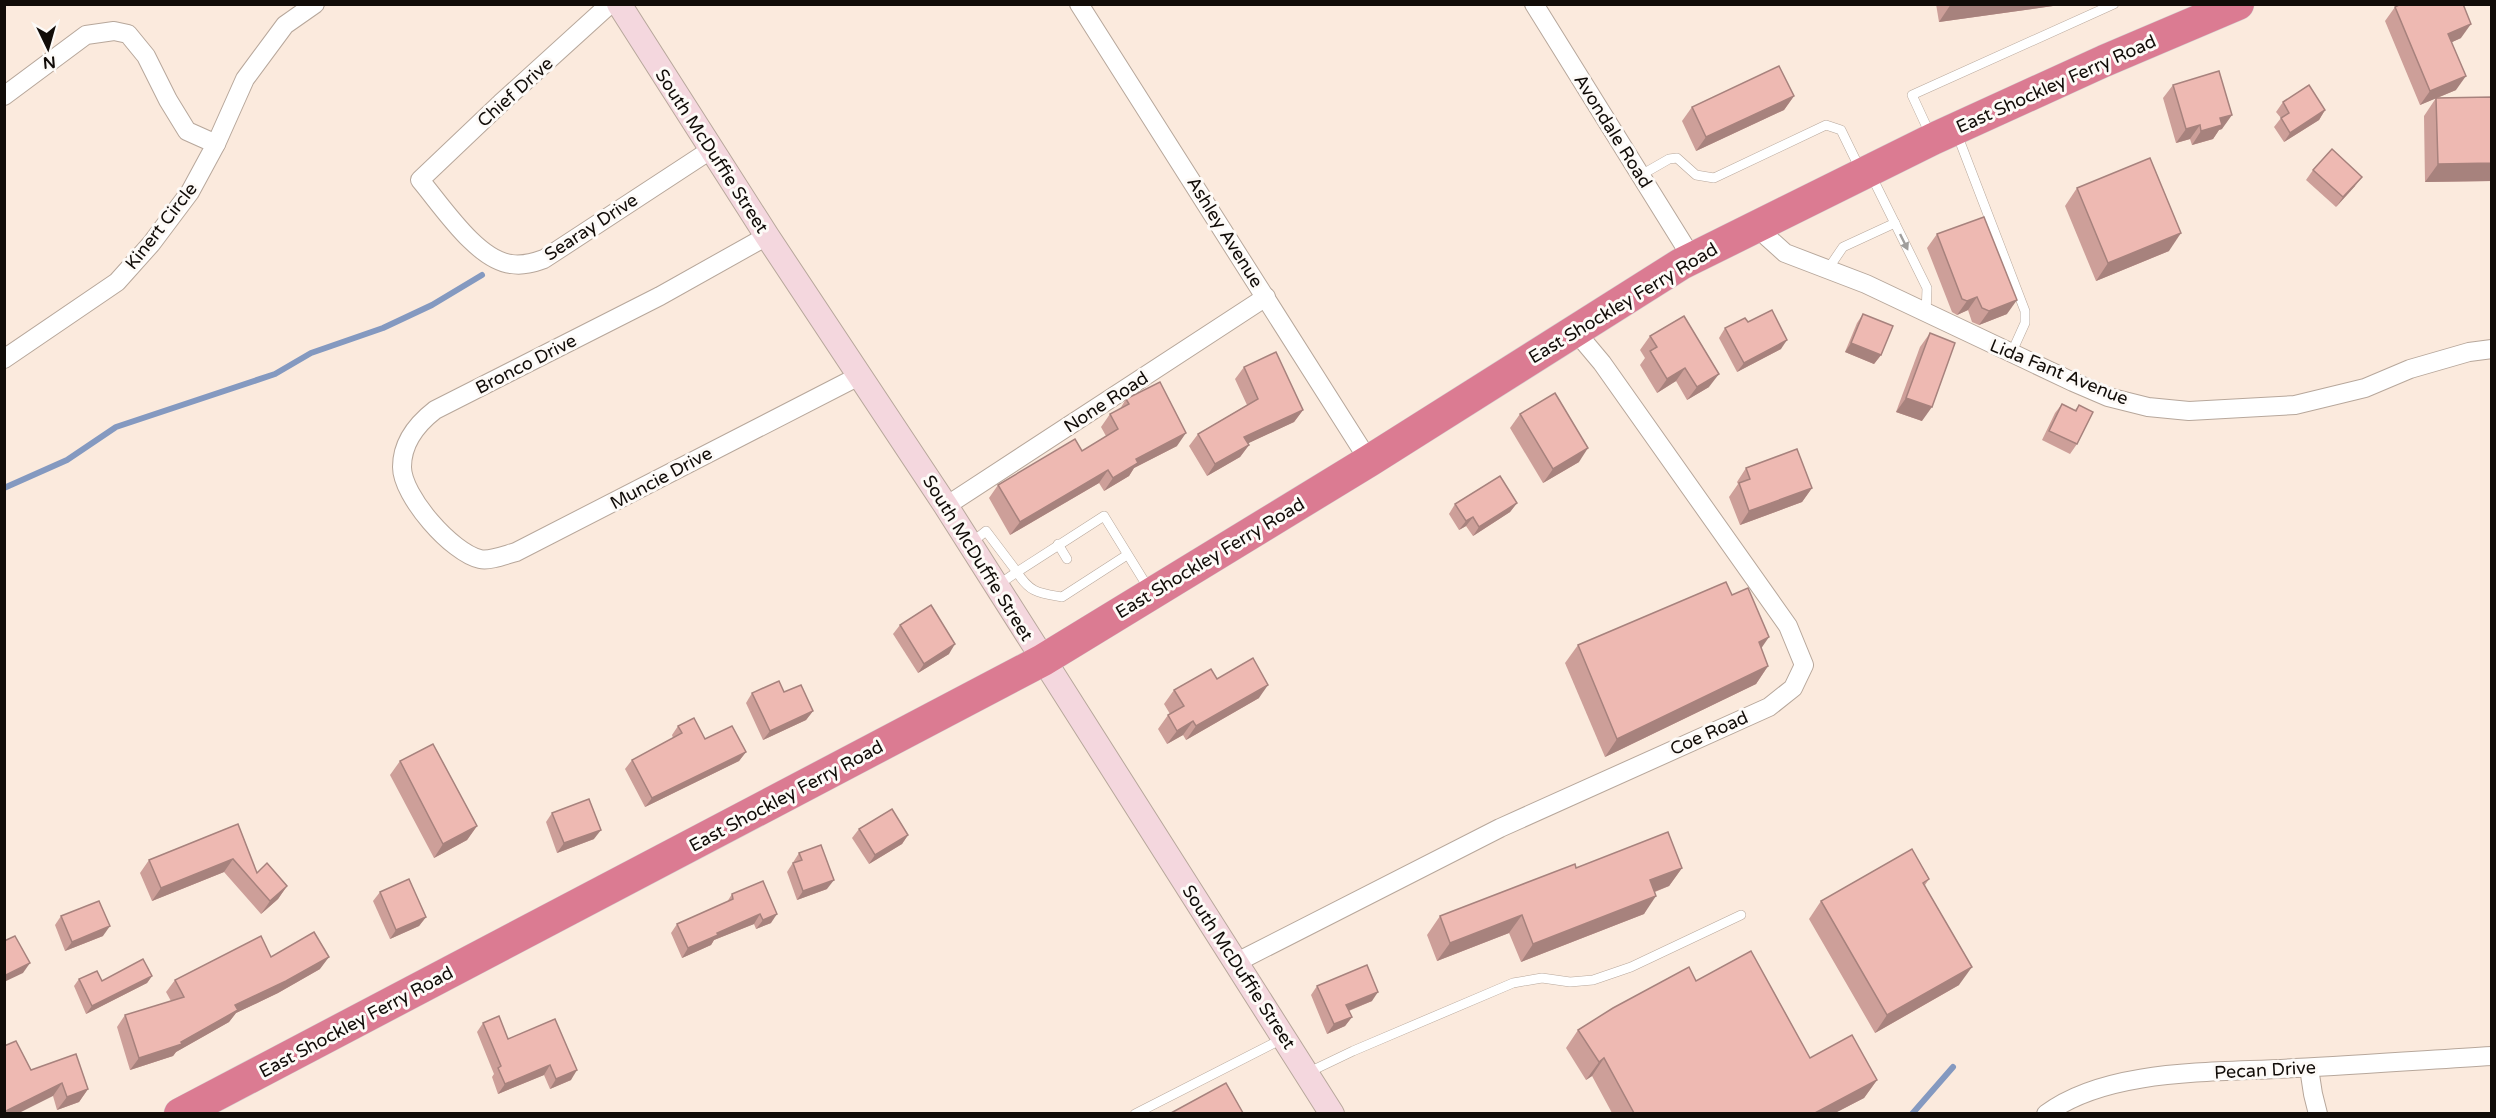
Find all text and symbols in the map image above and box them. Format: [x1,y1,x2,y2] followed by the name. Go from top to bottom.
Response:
[18,18,78,78] north arrow
[1953,30,2159,138] street label: East Shockley Ferry Road
[42,51,56,72] text: N
[473,52,557,132] street label: Chief Drive
[651,65,773,237] street label: South McDuffie Street
[1569,70,1657,192] street label: Avondale Road
[1182,173,1268,291] street label: Ashley Avenue
[120,178,202,274] street label: Kinert Circle
[540,189,642,265] street label: Searay Drive
[1899,233,1909,250] one-way arrow
[1525,238,1721,368] street label: East Shockley Ferry Road
[472,329,580,399] street label: Bronco Drive
[1987,334,2131,410] street label: Lida Fant Avenue
[1060,367,1152,437] street label: None Road
[606,442,716,514] street label: Muncie Drive
[918,471,1038,645] street label: South McDuffie Street
[1112,493,1308,623] street label: East Shockley Ferry Road
[1666,706,1752,760] street label: Coe Road
[685,735,887,857] street label: East Shockley Ferry Road
[1178,881,1300,1053] street label: South McDuffie Street
[255,961,457,1083] street label: East Shockley Ferry Road
[2214,1056,2316,1084] street label: Pecan Drive

